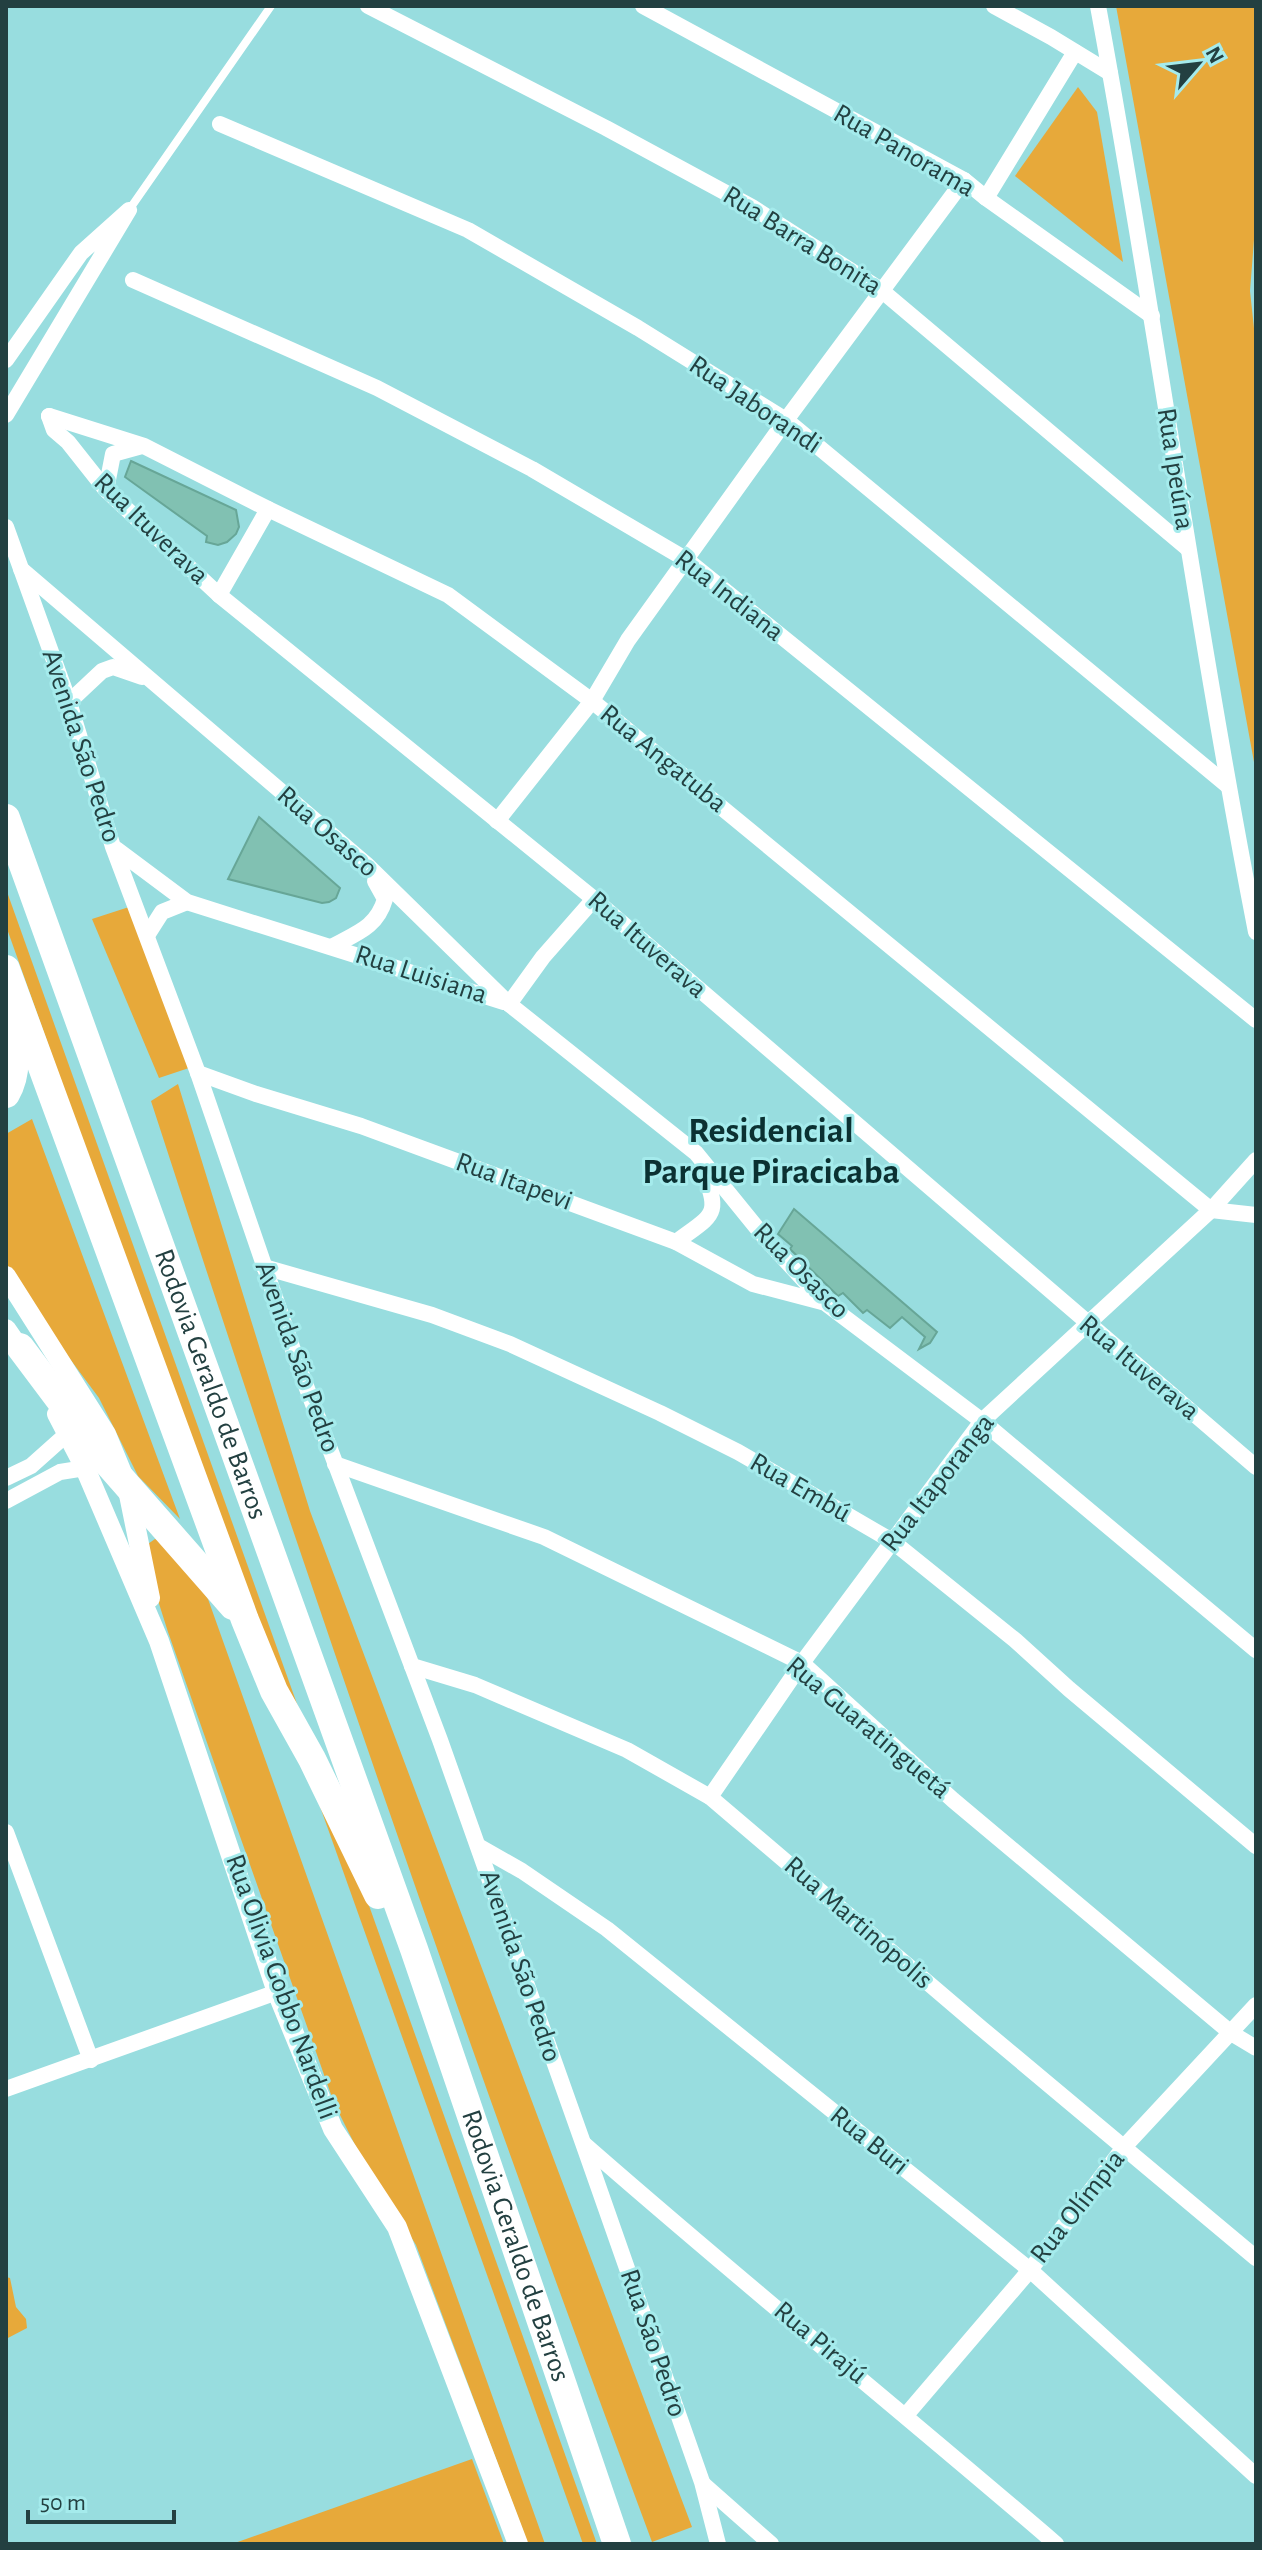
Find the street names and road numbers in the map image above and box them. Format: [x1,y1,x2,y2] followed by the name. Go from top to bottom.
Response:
[829,99,979,203] street label: Rua Panorama
[718,181,886,301] street label: Rua Barra Bonita
[684,351,826,459] street label: Rua Jaborandi
[1152,406,1198,532] street label: Rua Ipeúna
[88,468,214,590] street label: Rua Ituverava
[669,545,789,647] street label: Rua Indiana
[37,646,125,846] street label: Avenida São Pedro
[594,700,732,818] street label: Rua Angatuba
[271,781,383,883] street label: Rua Osasco
[582,886,712,1004] street label: Rua Ituverava
[352,941,490,1009] street label: Rua Luisiana
[452,1148,576,1216] street label: Rua Itapevi
[748,1218,854,1324] street label: Rua Osasco
[149,1245,272,1523] street label: Rodovia Geraldo de Barros
[250,1258,344,1456] street label: Avenida São Pedro
[1074,1310,1204,1426] street label: Rua Ituverava
[876,1409,1000,1557] street label: Rua Itaporanga
[745,1448,855,1528] street label: Rua Embú
[781,1652,955,1804] street label: Rua Guaratinguetá
[220,1851,342,2123] street label: Rua Olivia Gobbo Nardelli
[779,1851,937,1995] street label: Rua Martinópolis
[474,1867,566,2065] street label: Avenida São Pedro
[825,2101,913,2181] street label: Rua Buri
[456,2106,575,2385] street label: Rodovia Geraldo de Barros
[1026,2145,1131,2269] street label: Rua Olímpia
[615,2265,691,2421] street label: Rua São Pedro
[768,2296,872,2390] street label: Rua Pirajú

